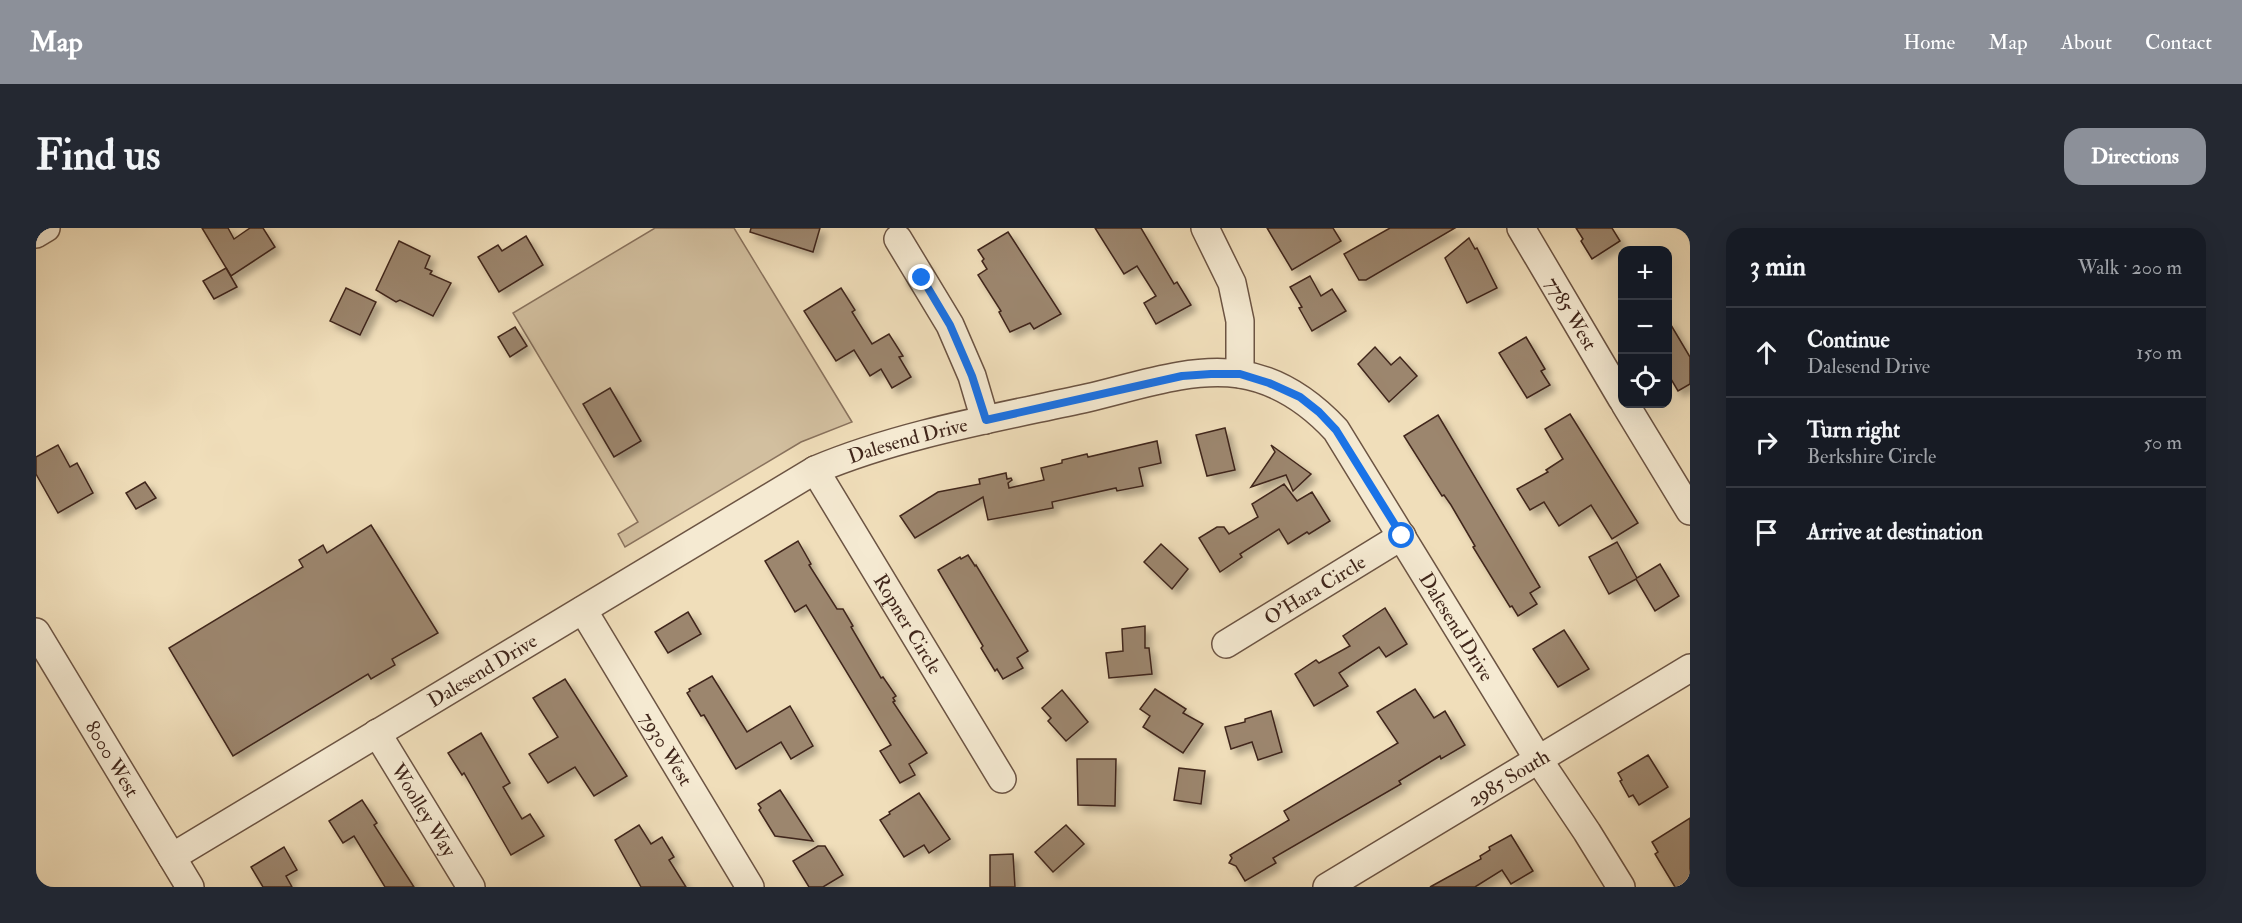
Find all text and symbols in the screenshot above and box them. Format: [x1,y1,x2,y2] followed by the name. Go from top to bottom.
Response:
[30,25,83,60] text: Map
[1903,29,1955,56] text: Home
[1988,29,2028,56] text: Map
[2061,29,2112,56] text: About
[2145,29,2212,56] text: Contact
[2064,128,2206,185] button: Directions
[36,130,160,182] text: Find us
[1618,246,1672,408] map controls
[1618,246,1672,300] button: +
[1750,251,1806,283] text: 3 min
[2078,255,2182,280] text: Walk · 200 m
[908,264,934,290] route end
[1540,272,1603,355] street label: 7785 West
[1618,300,1672,354] button: −
[1807,326,1890,354] text: Continue
[1750,336,1783,369] icon: ahead
[2136,340,2182,365] text: 150 m
[1618,354,1672,408] button: locate
[1807,354,1930,379] text: Dalesend Drive
[845,412,970,469] street label: Dalesend Drive
[1807,416,1900,444] text: Turn right
[1750,426,1783,459] icon: right
[2143,430,2182,455] text: 50 m
[1807,444,1936,469] text: Berkshire Circle
[1750,516,1783,549] icon: arrive
[1807,518,1983,546] text: Arrive at destination
[1388,522,1414,548] route start
[1260,549,1370,631] street label: O'Hara Circle
[1413,568,1499,686] street label: Dalesend Drive
[868,569,948,679] street label: Ropner Circle
[423,628,542,713] street label: Dalesend Drive
[634,707,698,791] street label: 7930 West
[79,716,145,802] street label: 8000 West
[1463,743,1555,812] street label: 2985 South
[385,758,462,862] street label: Woolley Way

